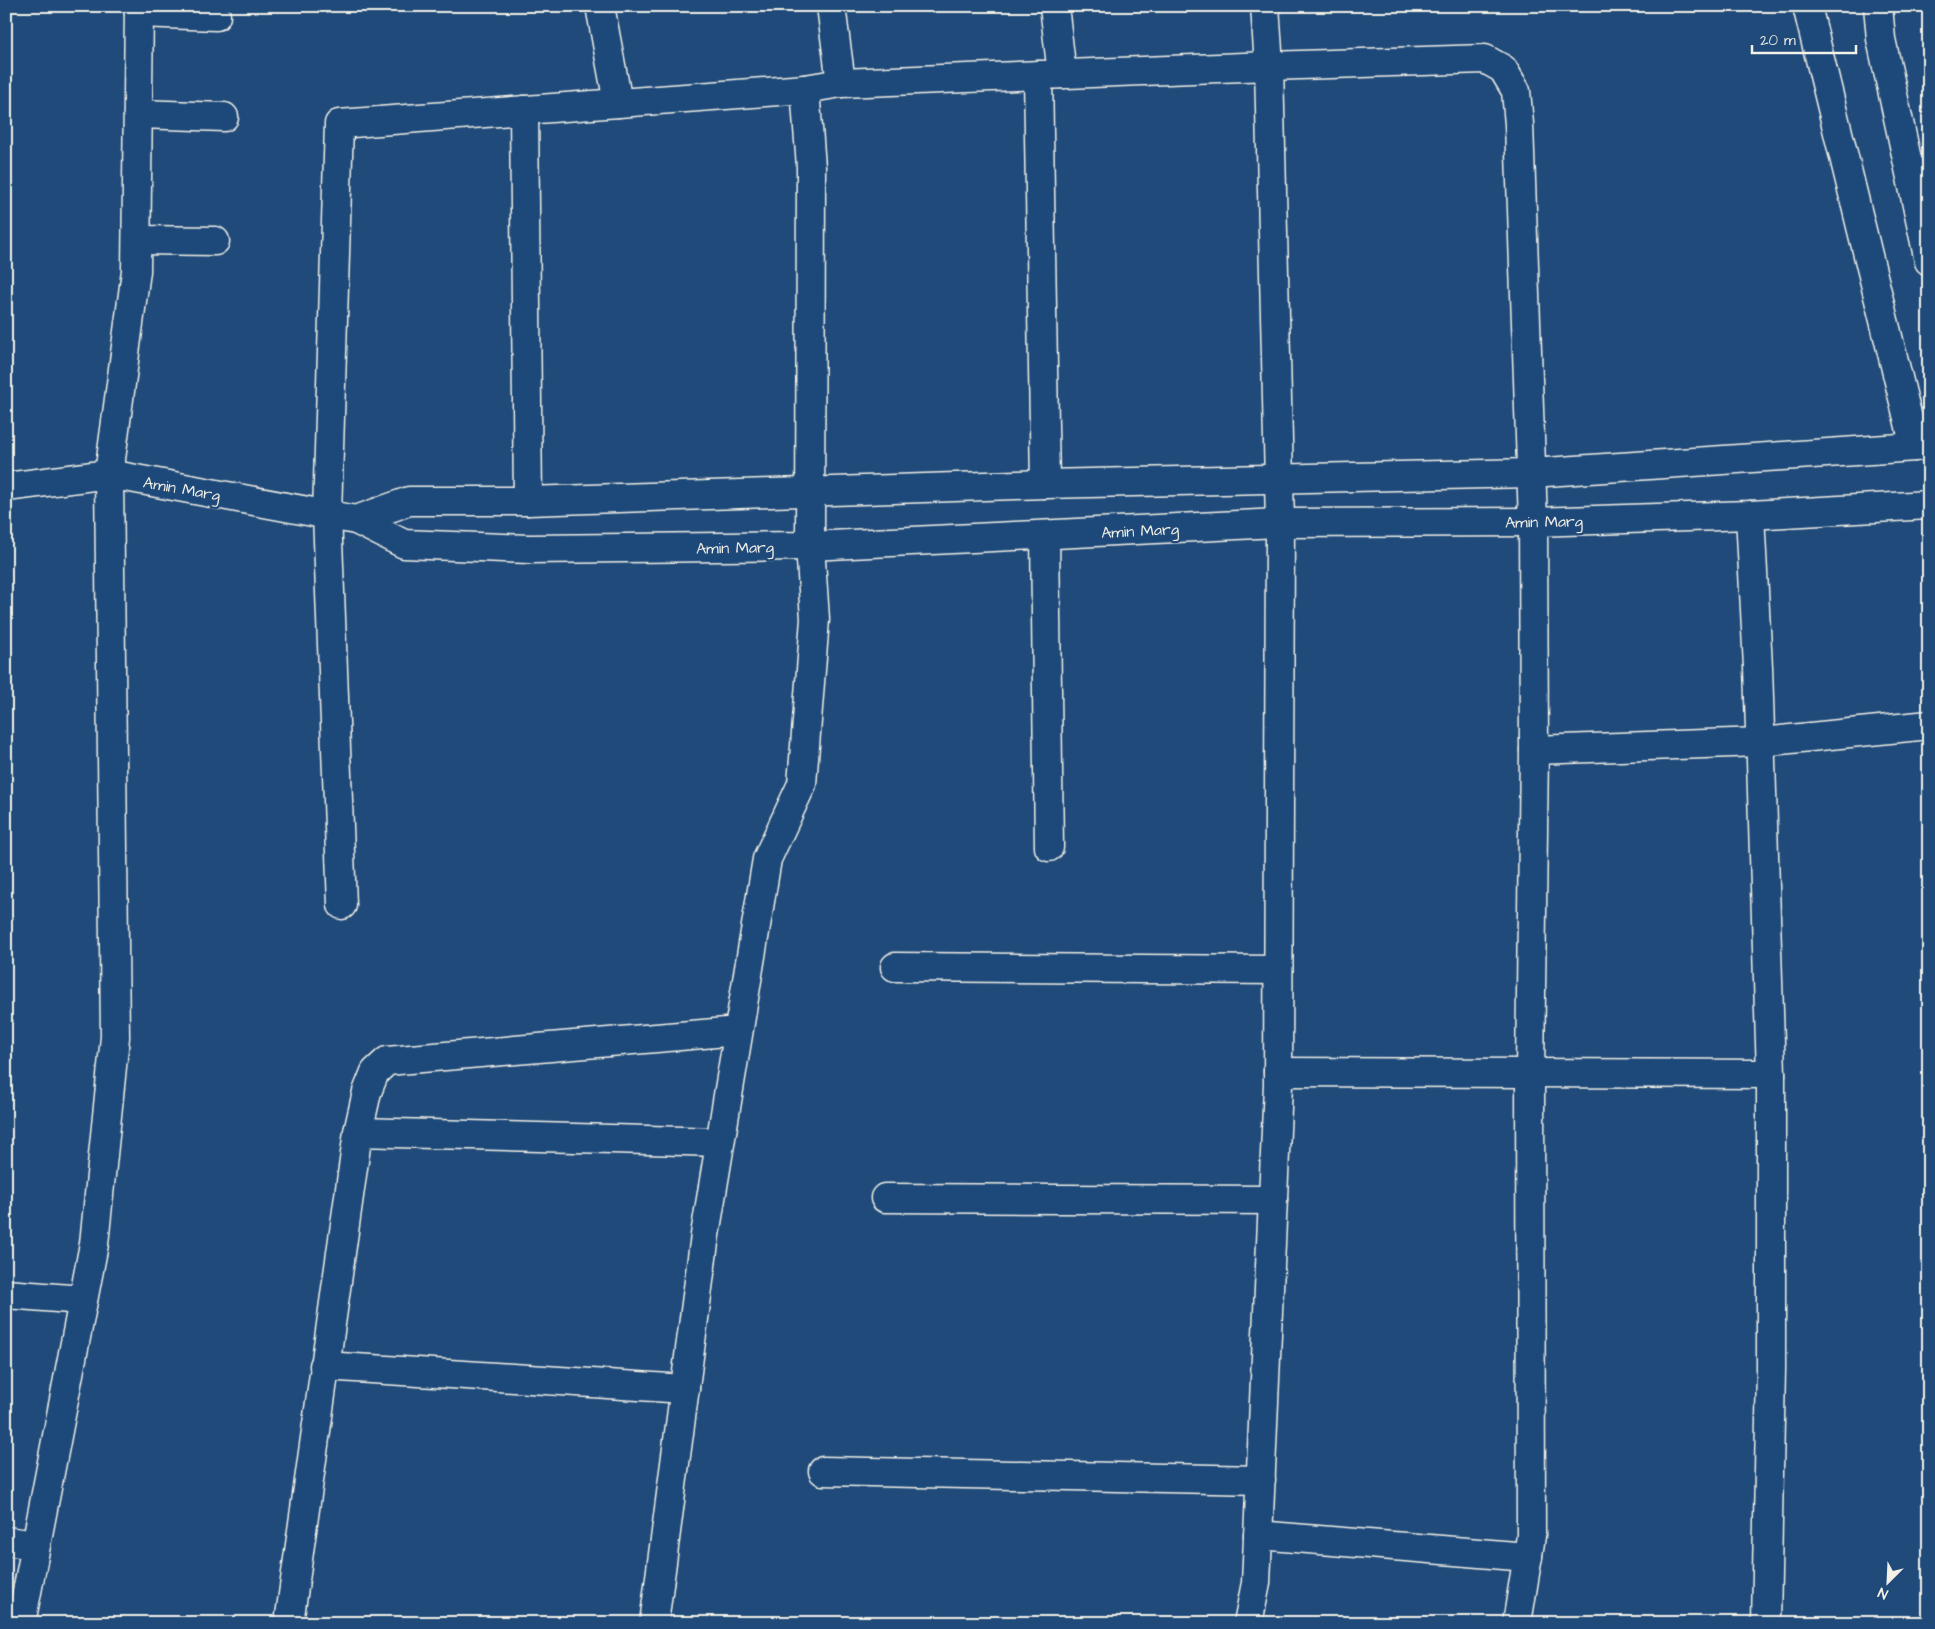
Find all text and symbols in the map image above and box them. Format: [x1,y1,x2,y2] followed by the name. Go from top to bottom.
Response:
[1752,22,1856,54] scale bar
[1760,30,1796,51] text: 20 m
[141,471,222,508] street label: Amin Marg
[1505,510,1583,535] street label: Amin Marg
[1101,518,1180,545] street label: Amin Marg
[696,536,774,561] street label: Amin Marg
[1862,1556,1912,1606] north arrow
[1875,1582,1891,1604] text: N

